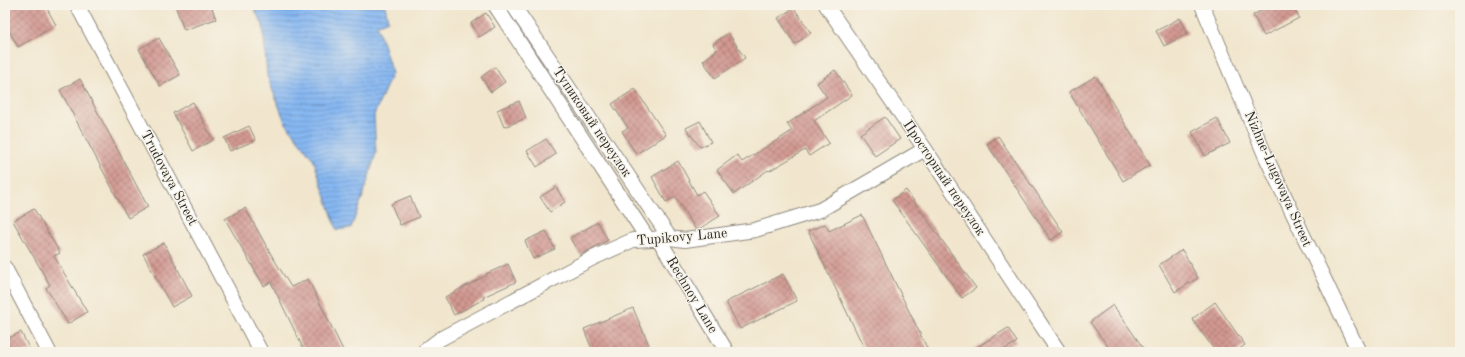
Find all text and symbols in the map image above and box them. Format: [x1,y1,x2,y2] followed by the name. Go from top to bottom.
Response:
[550,64,634,180] street label: Тупиковый переулок
[1242,109,1314,249] street label: Nizhne-Lugovaya Street
[900,118,988,238] street label: Просторный переулок
[138,128,200,228] street label: Trudovaya Street
[636,226,728,248] street label: Tupikovy Lane
[664,254,720,336] street label: Rechnoy Lane

